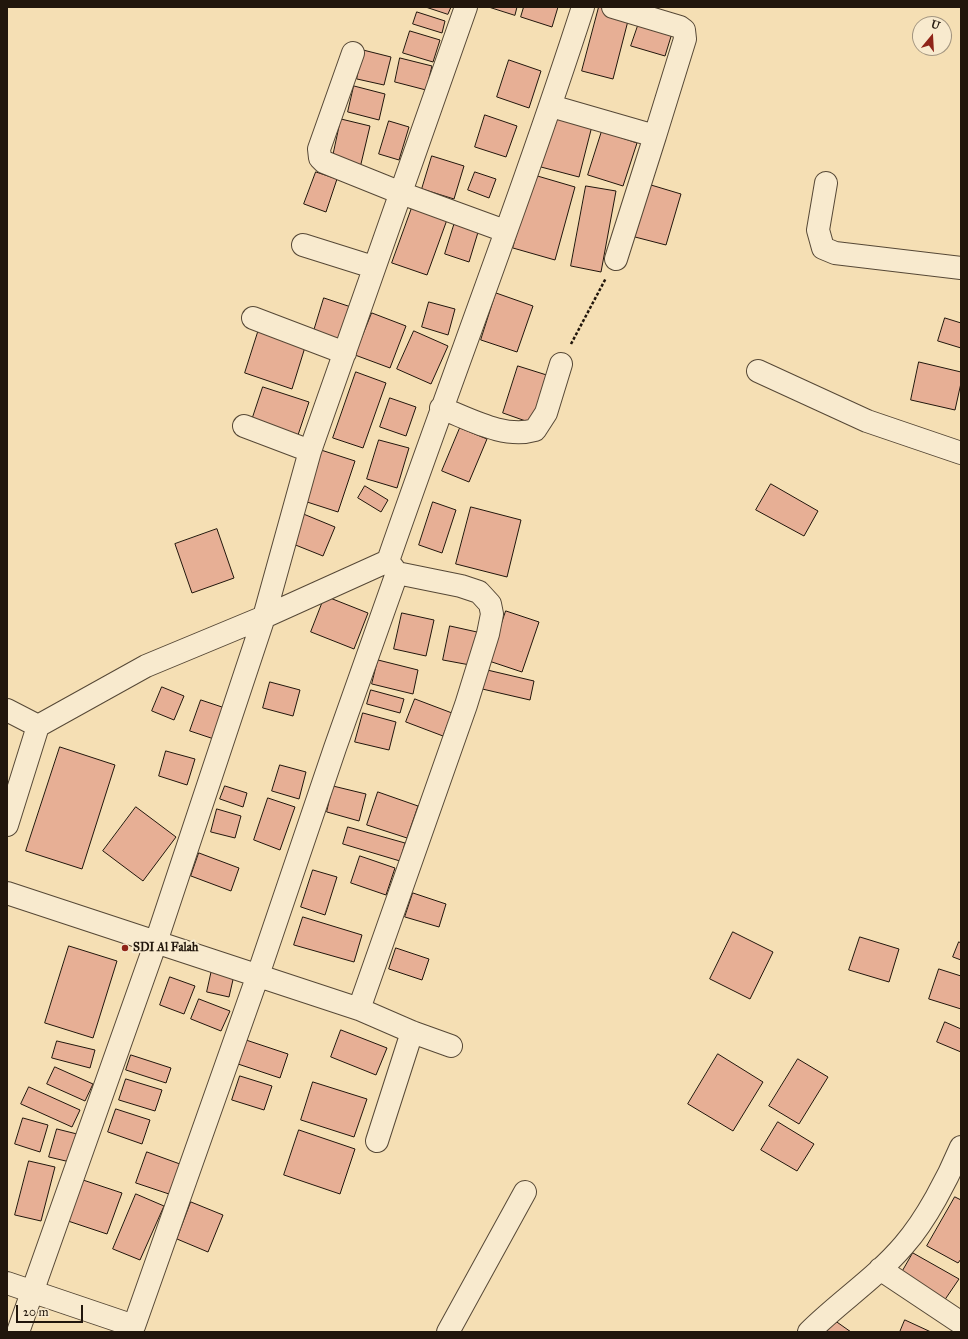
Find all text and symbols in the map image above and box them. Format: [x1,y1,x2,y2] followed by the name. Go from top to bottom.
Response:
[912,16,952,56] north arrow
[929,18,942,33] text: U
[133,941,198,955] place label: SDI Al Falah
[120,943,130,953] marker: SDI Al Falah
[18,1297,85,1323] scale bar
[23,1305,49,1319] text: 20 m

